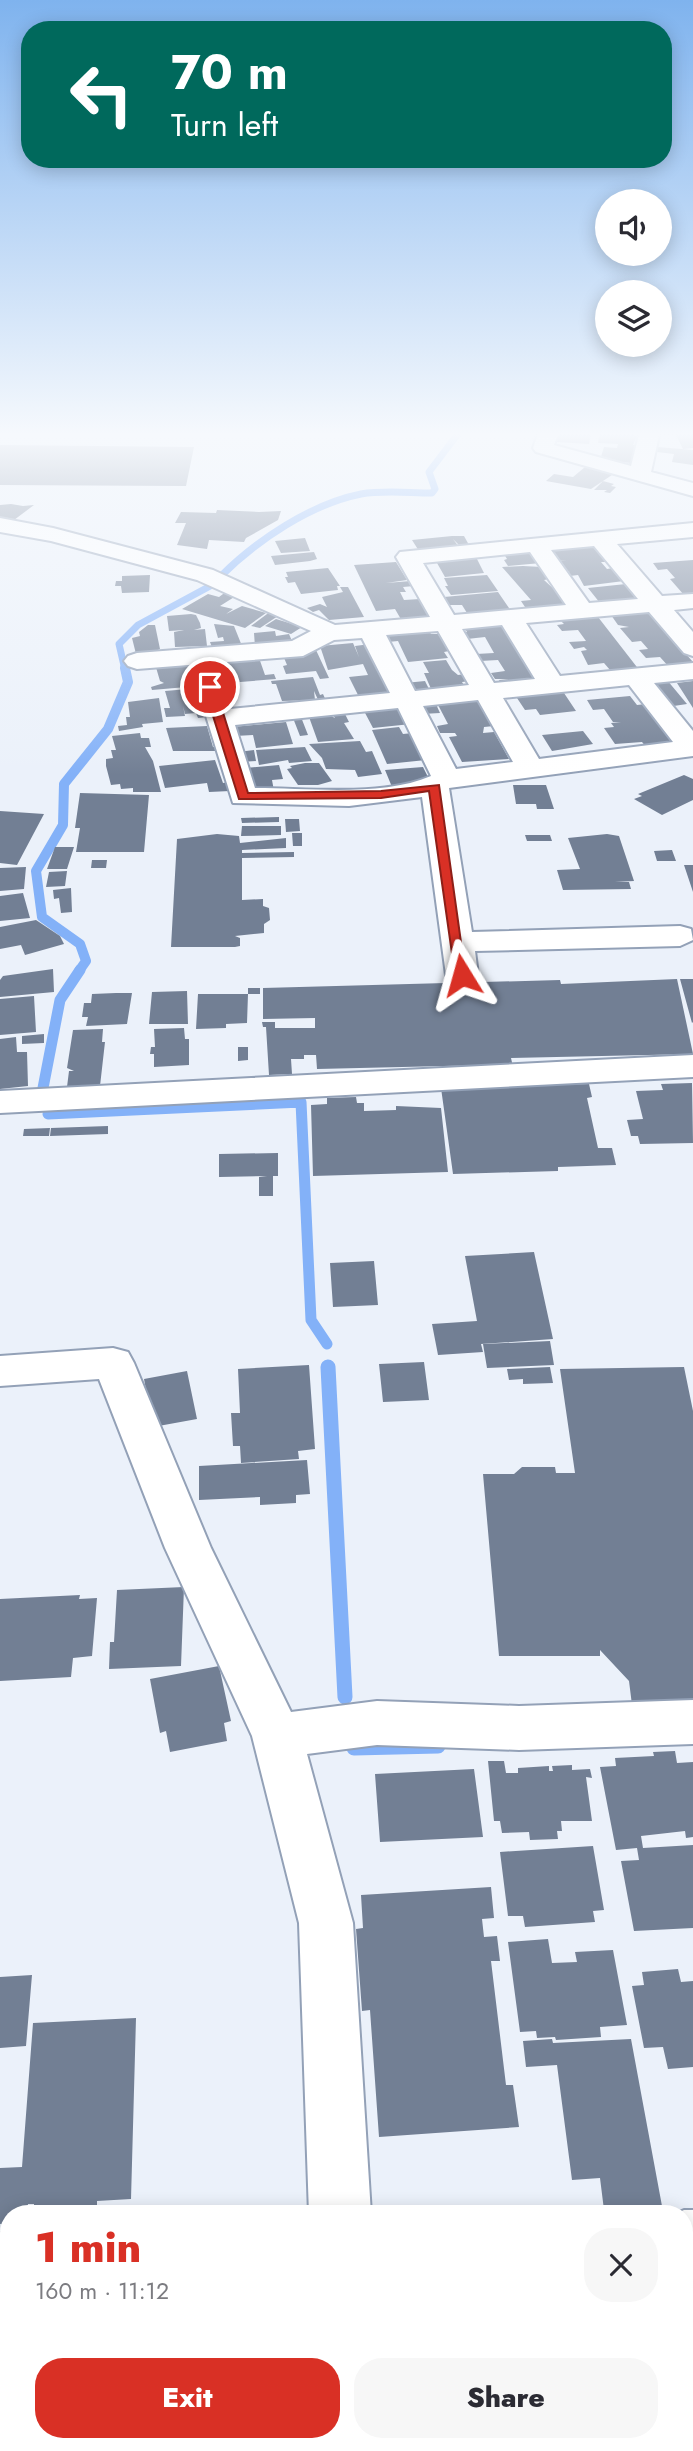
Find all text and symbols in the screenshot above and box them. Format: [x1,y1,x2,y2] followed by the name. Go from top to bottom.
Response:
[171,37,288,107] text: 70 m
[56,49,147,140] icon: left
[171,102,278,148] text: Turn left
[595,189,672,357] map controls
[595,189,672,266] button: sound
[595,280,672,357] button: layers
[180,657,240,717] pin
[191,668,229,706] icon: arrive
[425,938,499,1012] position arrow
[35,2217,141,2278] text: 1 min
[584,2228,658,2302] button: close
[35,2274,169,2308] text: 160 m · 11:12
[35,2358,340,2438] button: Exit
[354,2358,658,2438] button: Share

